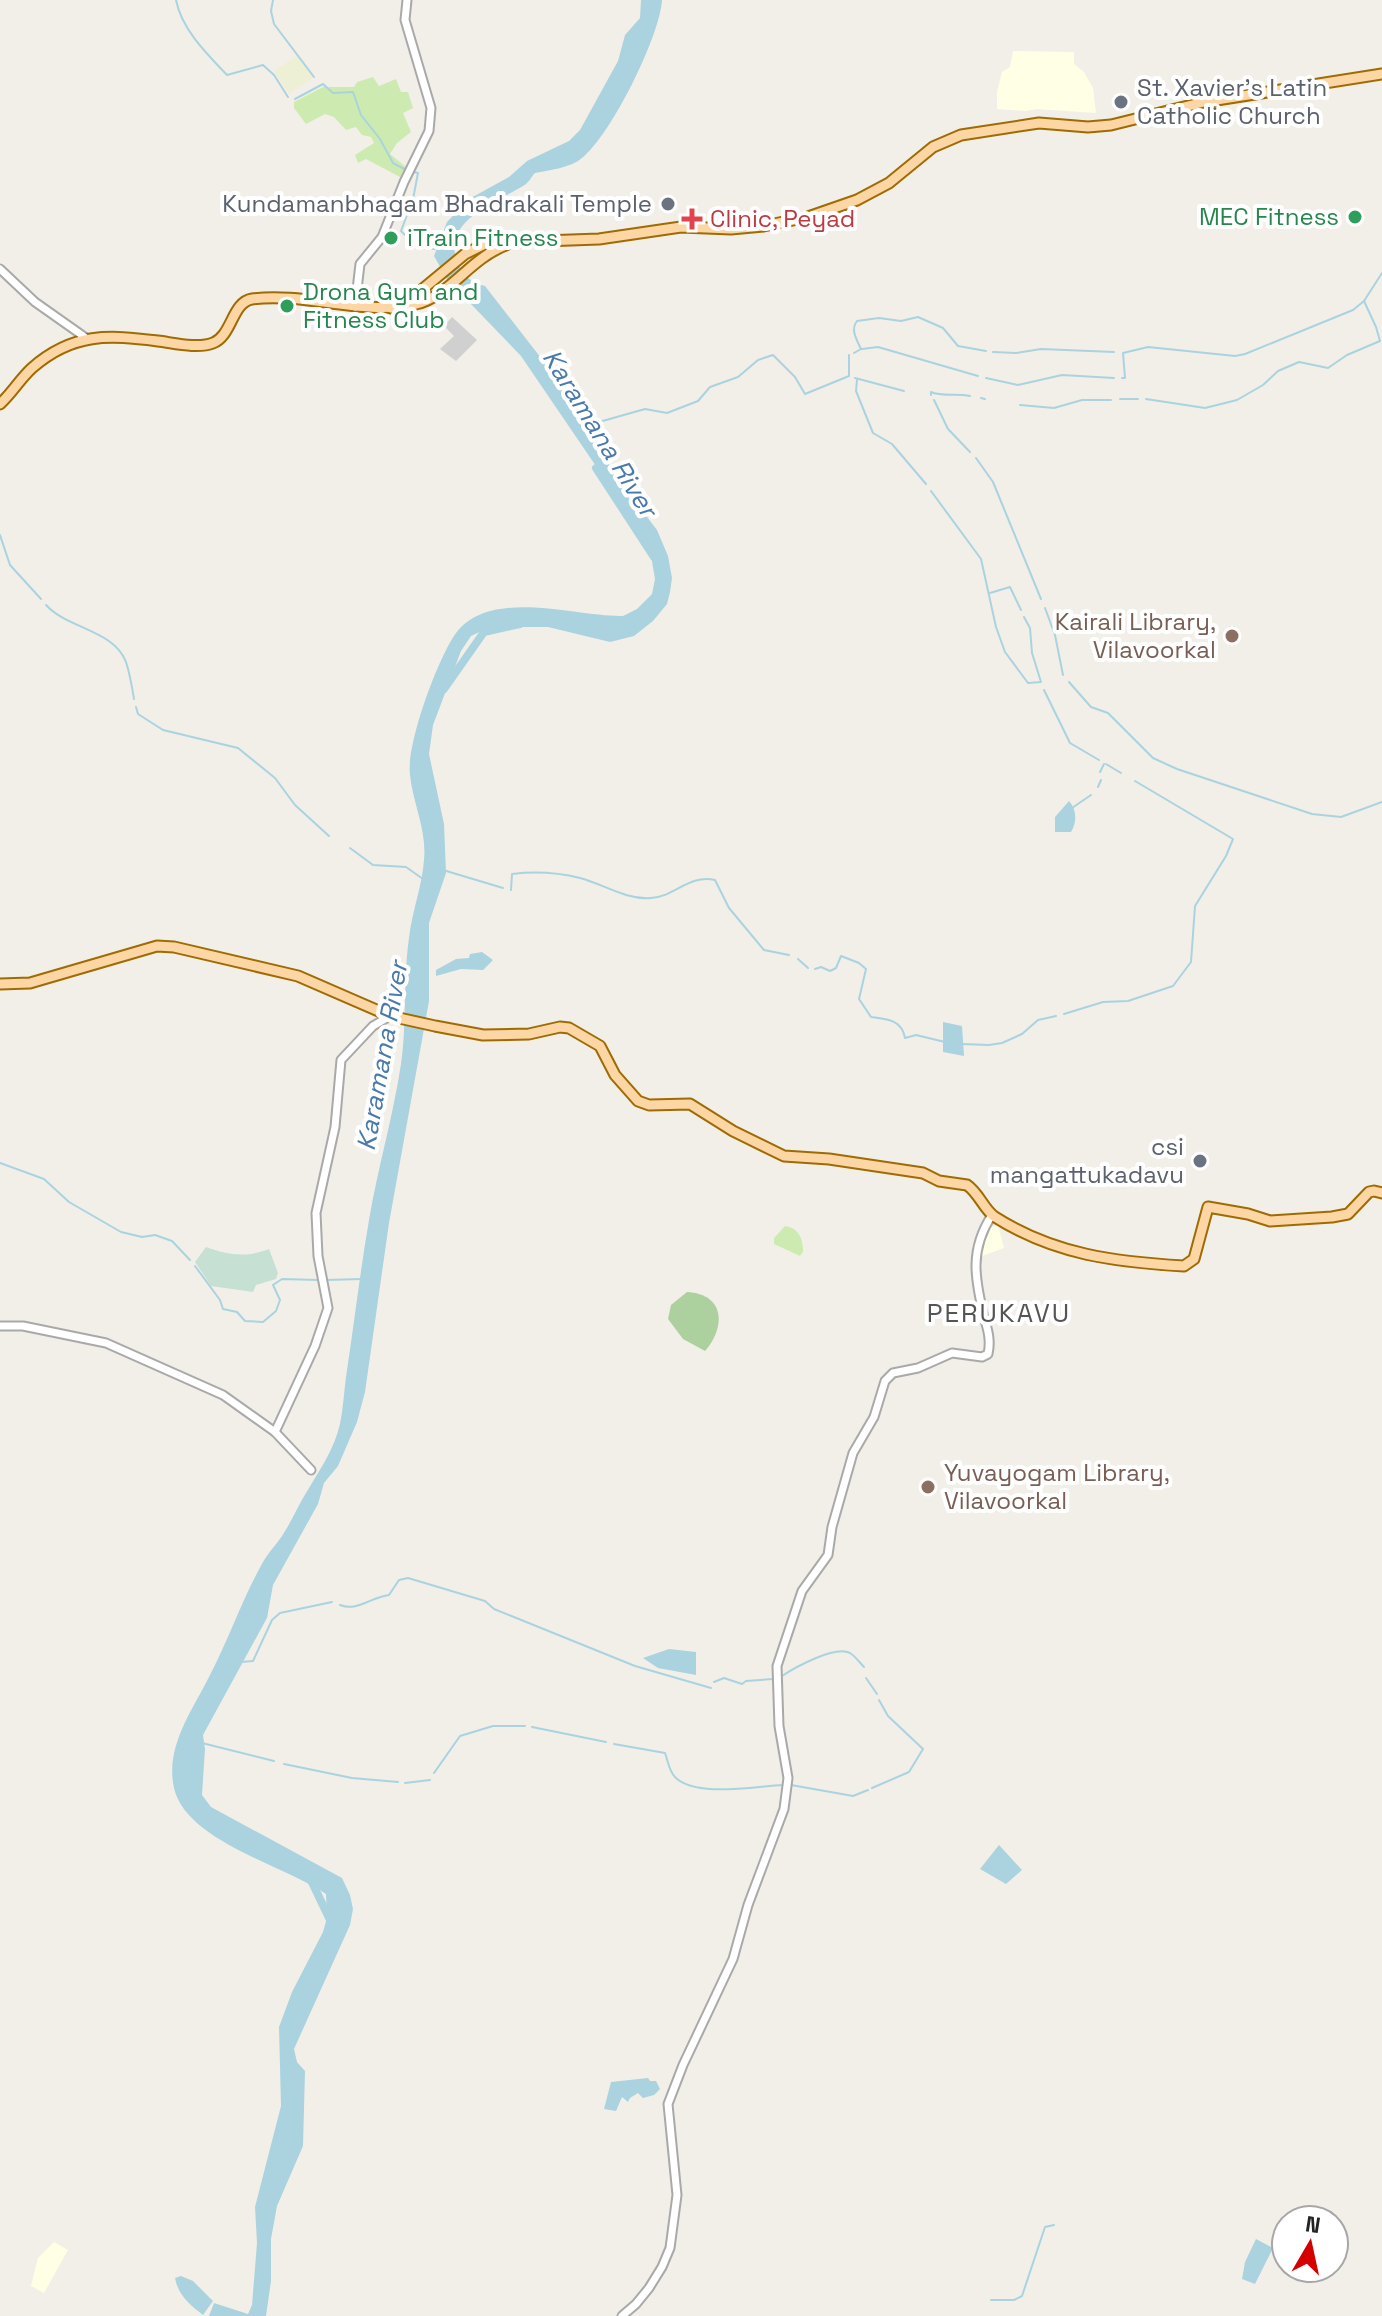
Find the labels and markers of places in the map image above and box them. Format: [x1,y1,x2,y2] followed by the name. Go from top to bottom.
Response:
[1137,72,1327,131] place label: St. Xavier's Latin Catholic Church
[1112,93,1130,111] marker: St. Xavier's Latin Catholic Church
[222,188,652,219] place label: Kundamanbhagam Bhadrakali Temple
[659,195,677,213] marker: Kundamanbhagam Bhadrakali Temple
[1199,201,1339,232] place label: MEC Fitness
[710,203,855,234] place label: Clinic, Peyad
[681,208,703,230] marker: Clinic, Peyad
[1346,208,1364,226] marker: MEC Fitness
[407,222,558,253] place label: iTrain Fitness
[382,229,400,247] marker: iTrain Fitness
[303,276,478,335] place label: Drona Gym and Fitness Club
[278,297,296,315] marker: Drona Gym and Fitness Club
[1055,606,1216,665] place label: Kairali Library, Vilavoorkal
[1223,627,1241,645] marker: Kairali Library, Vilavoorkal
[990,1131,1184,1190] place label: csi mangattukadavu
[1191,1152,1209,1170] marker: csi mangattukadavu
[944,1457,1170,1516] place label: Yuvayogam Library, Vilavoorkal
[919,1478,937,1496] marker: Yuvayogam Library, Vilavoorkal

